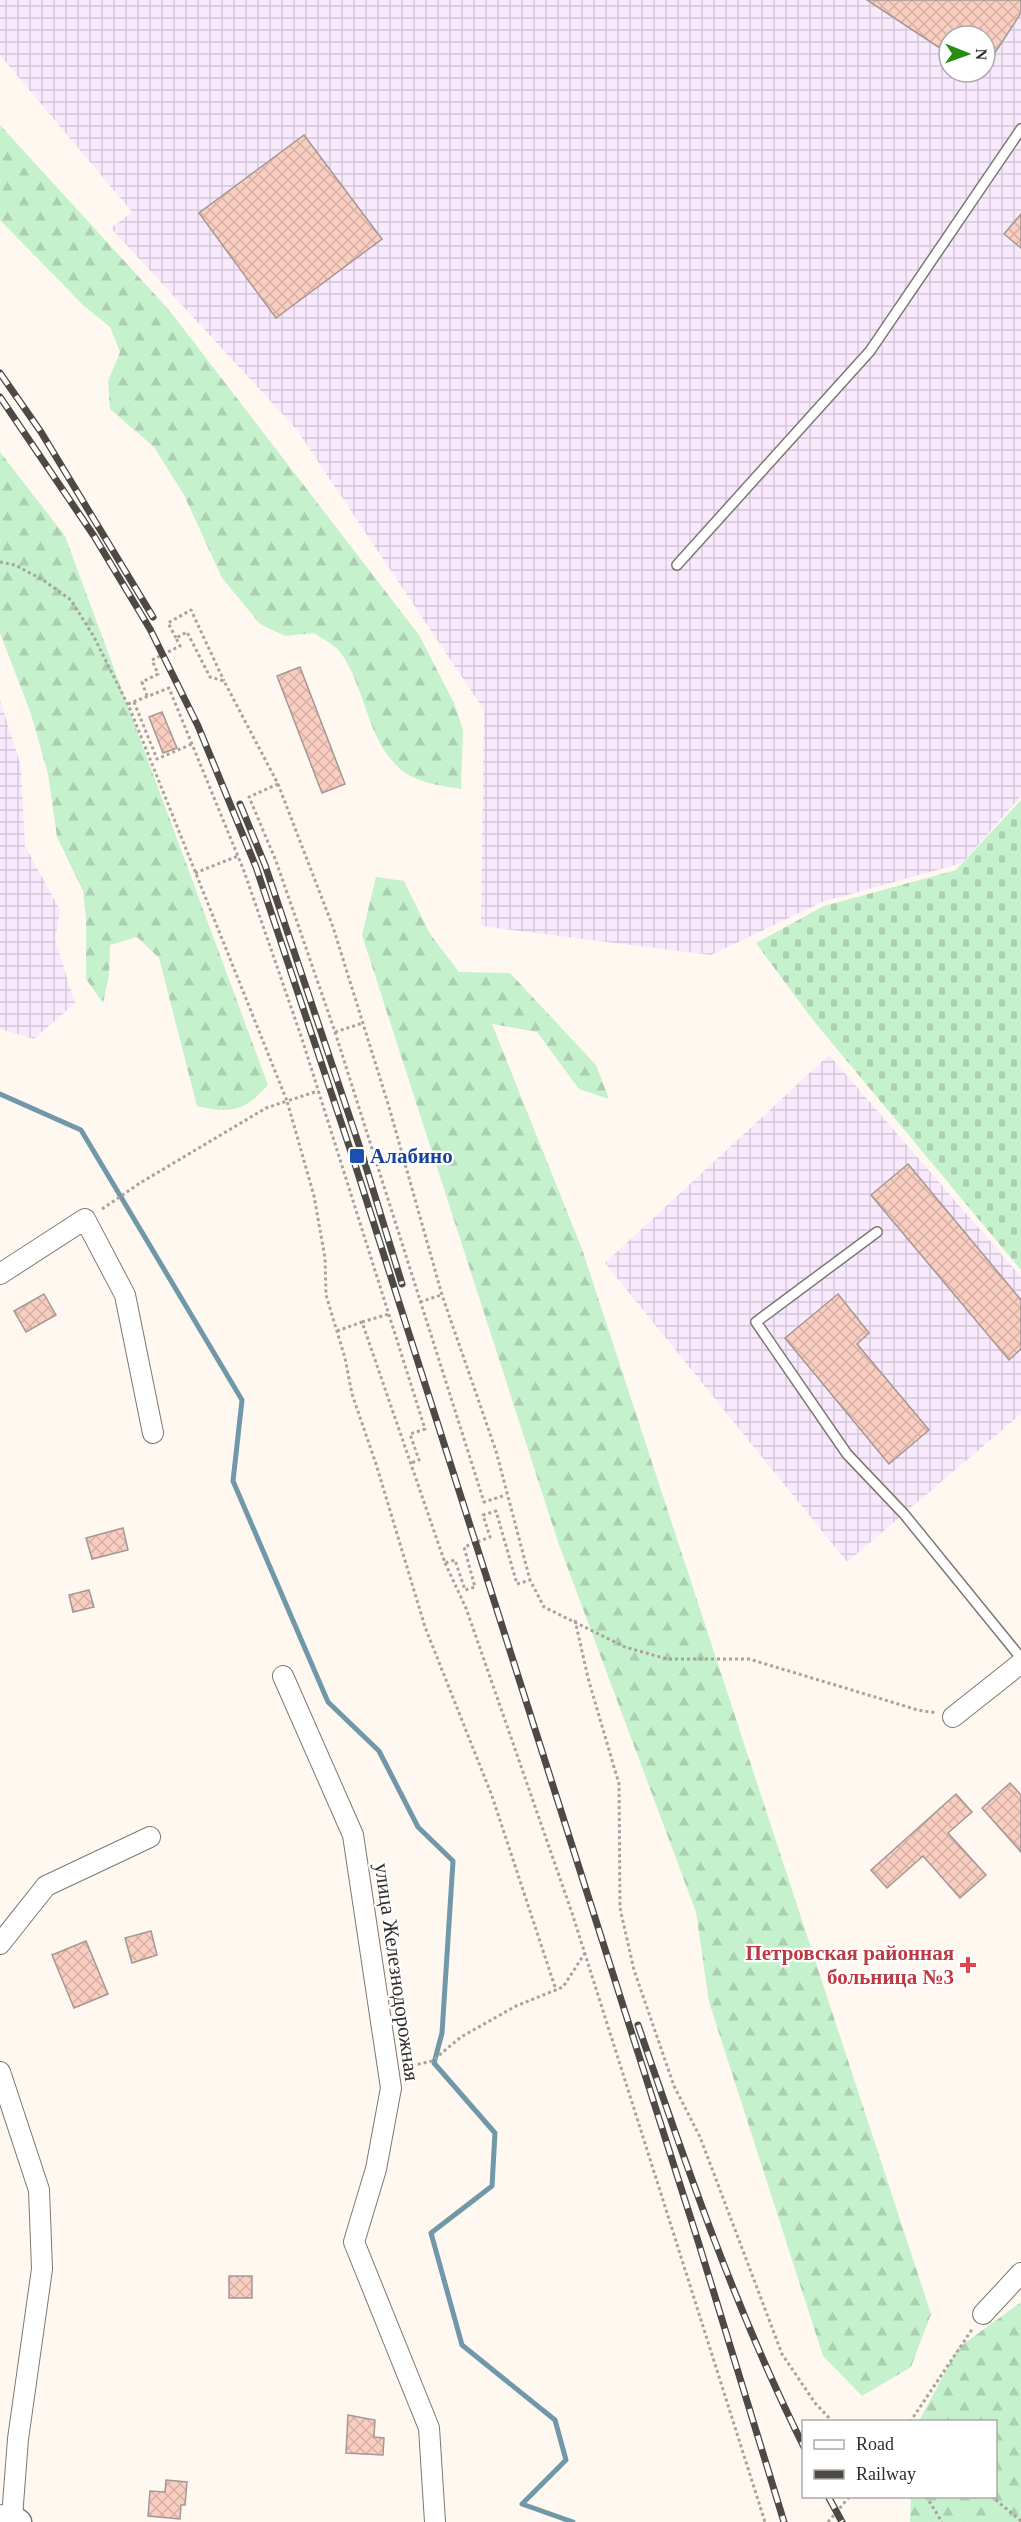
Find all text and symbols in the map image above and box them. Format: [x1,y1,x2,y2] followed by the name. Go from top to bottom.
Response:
[937,24,997,84] north arrow
[973,48,990,61] text: N
[370,1144,453,1168] place label: Алабино
[348,1147,366,1165] marker: Алабино
[370,1861,424,2083] street label: улица Железнодорожная
[745,1941,954,1989] place label: Петровская районная больница №3
[959,1956,977,1974] marker: Петровская районная больница №3
[802,2420,997,2498] legend
[856,2434,894,2454] text: Road
[856,2464,916,2484] text: Railway

